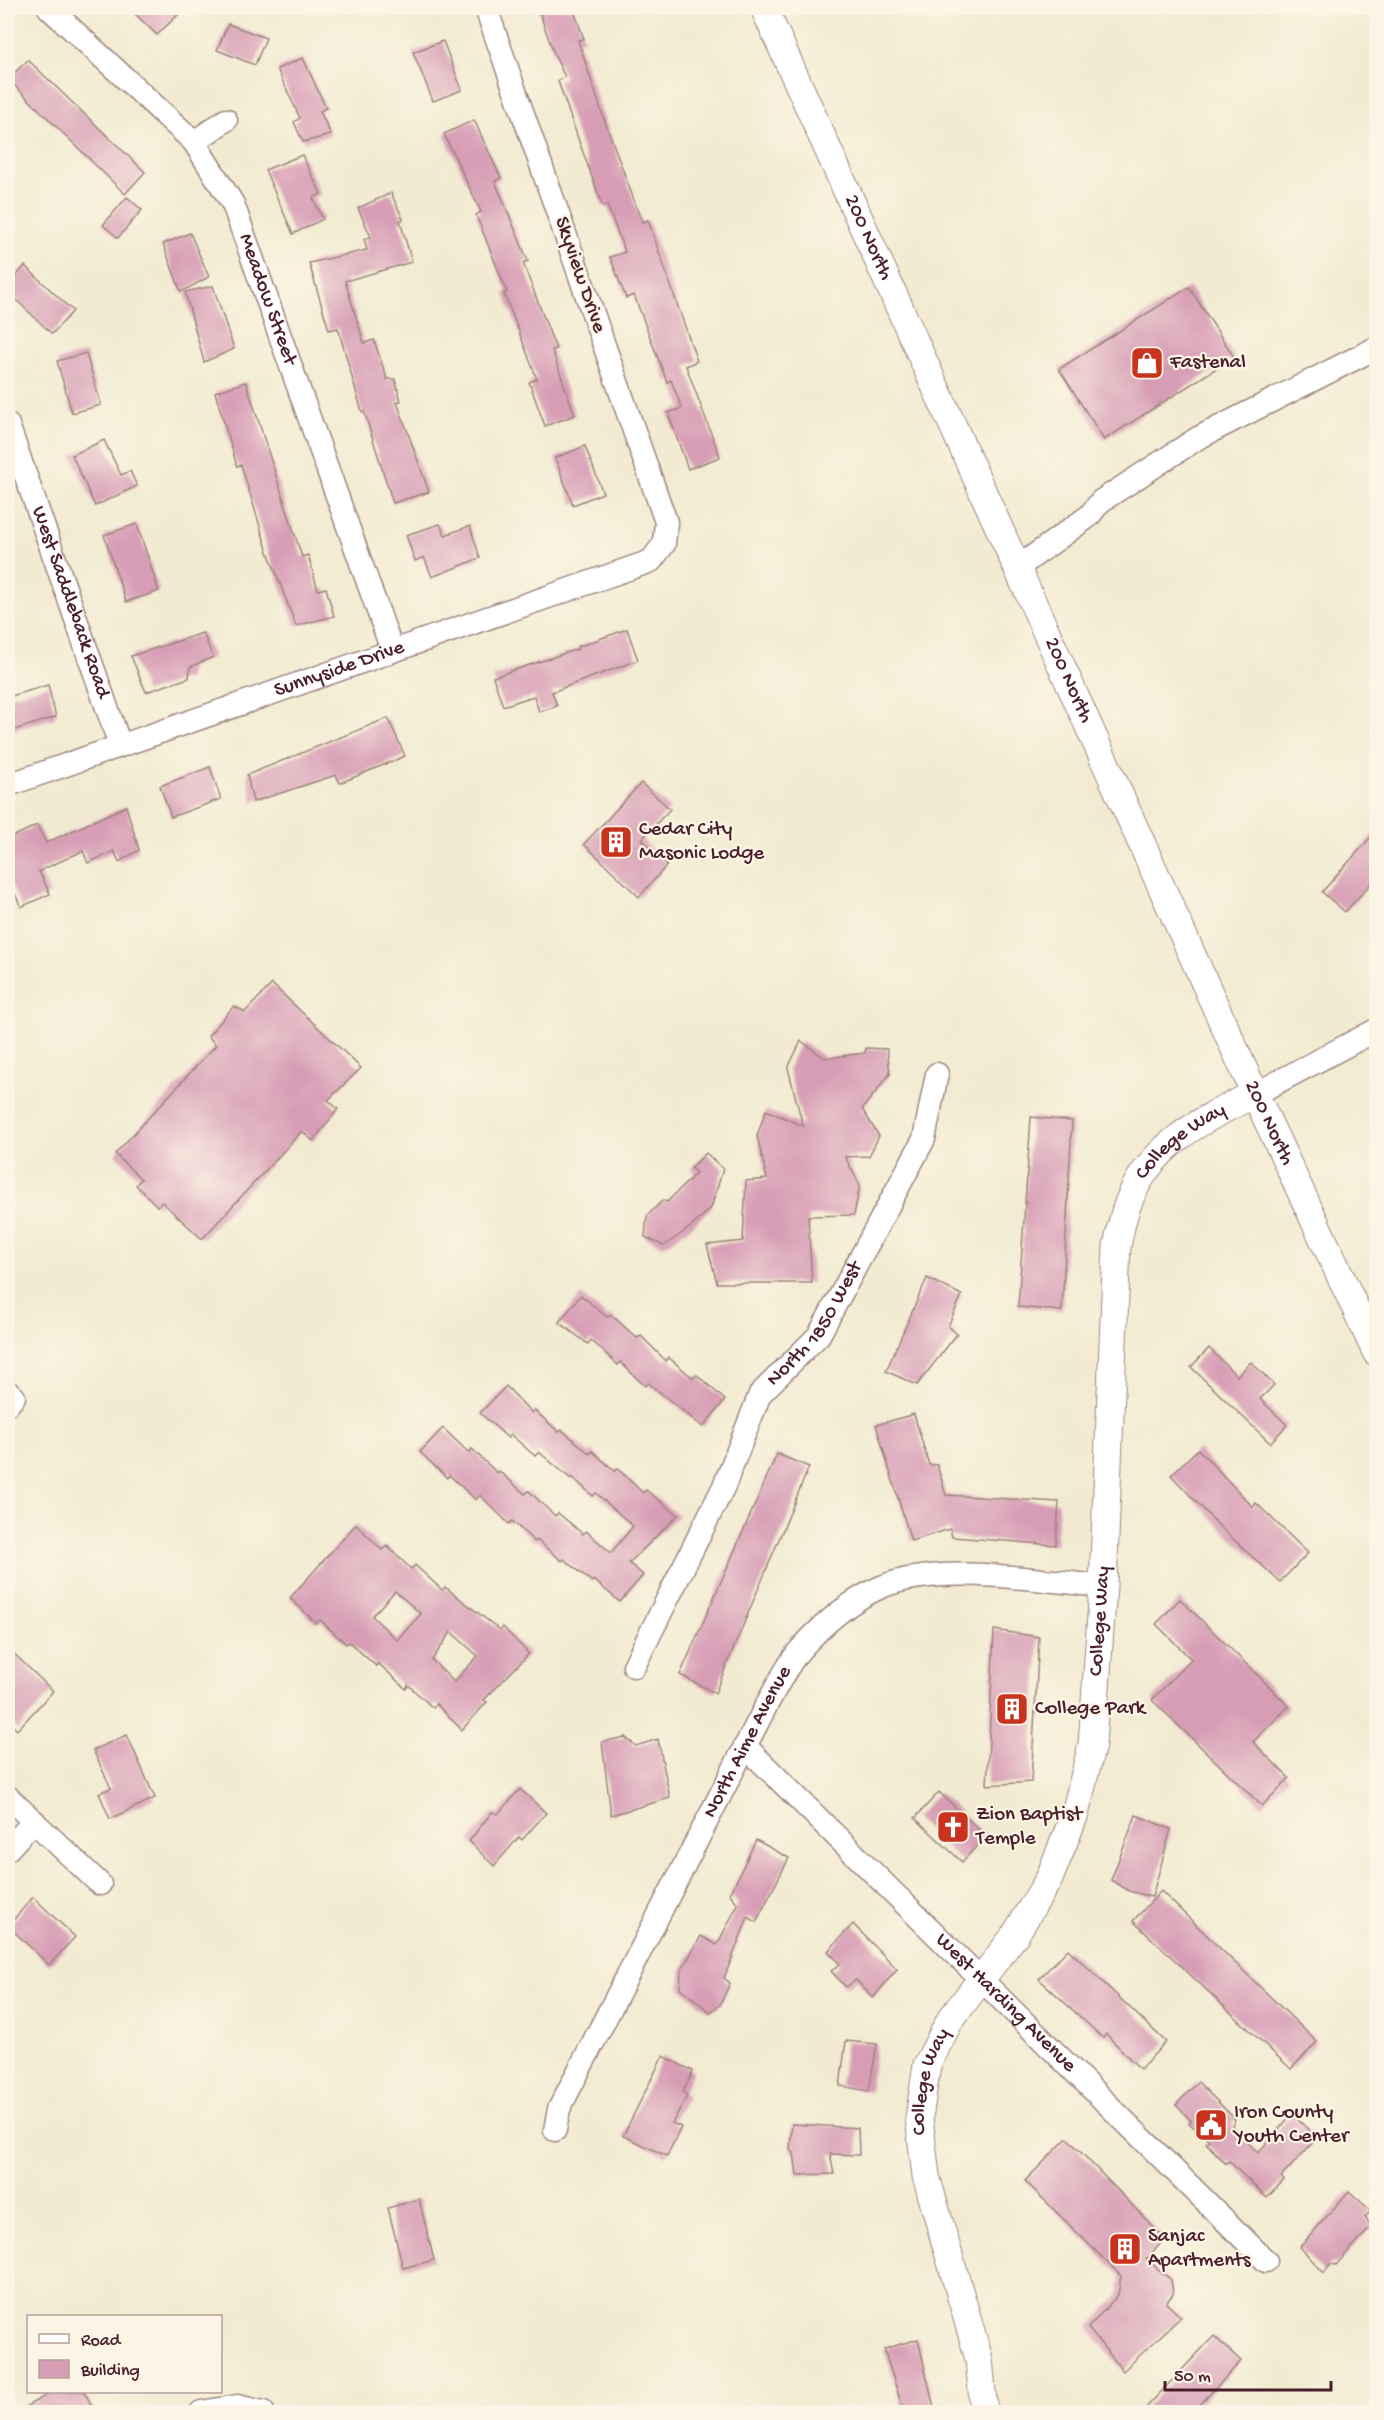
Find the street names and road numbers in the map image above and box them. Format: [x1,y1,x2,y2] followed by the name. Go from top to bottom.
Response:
[838,191,898,284] street label: 200 North
[547,214,611,337] street label: Skyview Drive
[232,230,303,371] street label: Meadow Street
[25,503,116,703] street label: West Saddleback Road
[1038,634,1098,727] street label: 200 North
[271,635,409,704] street label: Sunnyside Drive
[1238,1077,1299,1170] street label: 200 North
[1130,1098,1230,1185] street label: College Way
[762,1255,870,1392] street label: North 1850 West
[1084,1566,1116,1677] street label: College Way
[698,1661,798,1822] street label: North Aime Avenue
[930,1928,1082,2079] street label: West Harding Avenue
[906,2024,956,2137] street label: College Way

